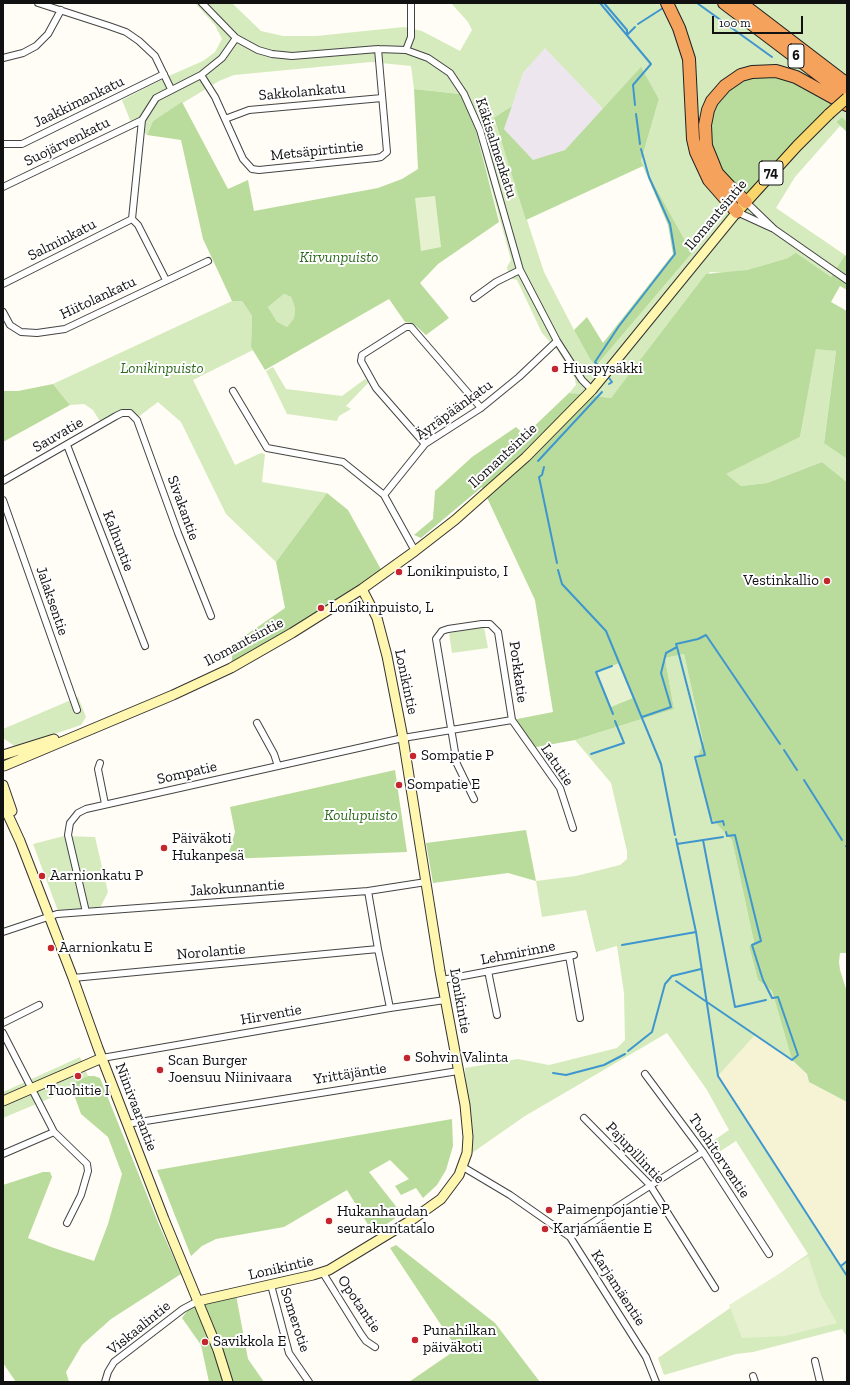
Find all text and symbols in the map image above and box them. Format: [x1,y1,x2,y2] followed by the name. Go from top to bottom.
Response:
[714,8,805,34] scale bar
[719,16,751,30] text: 100 m
[788,44,804,68] road number: 6
[31,72,127,132] street label: Jaakkimankatu
[258,79,346,105] street label: Sakkolankatu
[471,96,521,200] street label: Käkisalmenkatu
[21,113,113,171] street label: Suojärvenkatu
[270,137,364,165] street label: Metsäpirtintie
[759,161,783,185] road number: 74
[681,176,751,254] street label: Ilomantsintie
[25,215,99,265] street label: Salminkatu
[299,249,379,267] park label: Kirvunpuisto
[57,273,139,323] street label: Hiitolankatu
[120,360,204,378] park label: Lonikinpuisto
[563,360,643,378] place label: Hiuspysäkki
[550,364,560,374] marker: Hiuspysäkki
[412,376,496,444] street label: Äyräpäänkatu
[30,413,86,457] street label: Sauvatie
[465,420,541,492] street label: Ilomantsintie
[163,473,203,543] street label: Sivakantie
[98,508,138,574] street label: Kalhuntie
[407,563,508,581] place label: Lonikinpuisto, I
[32,564,72,638] street label: Jalaksentie
[394,567,404,577] marker: Lonikinpuisto, I
[743,572,819,590] place label: Vestinkallio
[822,576,832,586] marker: Vestinkallio
[329,599,433,617] place label: Lonikinpuisto, L
[316,603,326,613] marker: Lonikinpuisto, L
[201,614,287,670] street label: Ilomantsintie
[505,640,531,704] street label: Porkkatie
[390,648,422,716] street label: Lonikintie
[537,741,577,789] street label: Latutie
[421,747,494,765] place label: Sompatie P
[408,751,418,761] marker: Sompatie P
[155,757,219,789] street label: Sompatie
[407,776,480,794] place label: Sompatie E
[394,780,404,790] marker: Sompatie E
[324,807,398,825] park label: Koulupuisto
[172,830,244,865] place label: Päiväkoti Hukanpesä
[159,843,169,853] marker: Päiväkoti Hukanpesä
[50,867,143,885] place label: Aarnionkatu P
[37,871,47,881] marker: Aarnionkatu P
[189,876,285,900] street label: Jakokunnantie
[479,937,557,969] street label: Lehmirinne
[59,939,153,957] place label: Aarnionkatu E
[176,940,246,964] street label: Norolantie
[46,943,56,953] marker: Aarnionkatu E
[445,967,475,1035] street label: Lonikintie
[239,1001,303,1029] street label: Hirventie
[415,1049,508,1067] place label: Sohvin Valinta
[168,1052,292,1087] place label: Scan Burger Joensuu Niinivaara
[402,1053,412,1063] marker: Sohvin Valinta
[312,1059,388,1089] street label: Yrittäjäntie
[111,1060,161,1154] street label: Niinivaarantie
[155,1065,165,1075] marker: Scan Burger Joensuu Niinivaara
[73,1071,83,1081] marker: Tuohitie I
[46,1082,110,1100] place label: Tuohitie I
[684,1111,754,1201] street label: Tuohitorventie
[602,1118,668,1188] street label: Pajupillintie
[557,1201,670,1219] place label: Paimenpojantie P
[337,1203,435,1238] place label: Hukanhaudan seurakuntatalo
[544,1205,554,1215] marker: Paimenpojantie P
[324,1216,334,1226] marker: Hukanhaudan seurakuntatalo
[553,1220,652,1238] place label: Karjamäentie E
[540,1224,550,1234] marker: Karjamäentie E
[587,1247,649,1329] street label: Karjamäentie
[247,1252,315,1284] street label: Lonikintie
[333,1272,385,1336] street label: Opotantie
[276,1286,314,1354] street label: Somerotie
[104,1297,174,1359] street label: Viskaalintie
[423,1322,496,1357] place label: Punahilkan päiväkoti
[213,1333,286,1351] place label: Savikkola E
[410,1335,420,1345] marker: Punahilkan päiväkoti
[200,1337,210,1347] marker: Savikkola E

